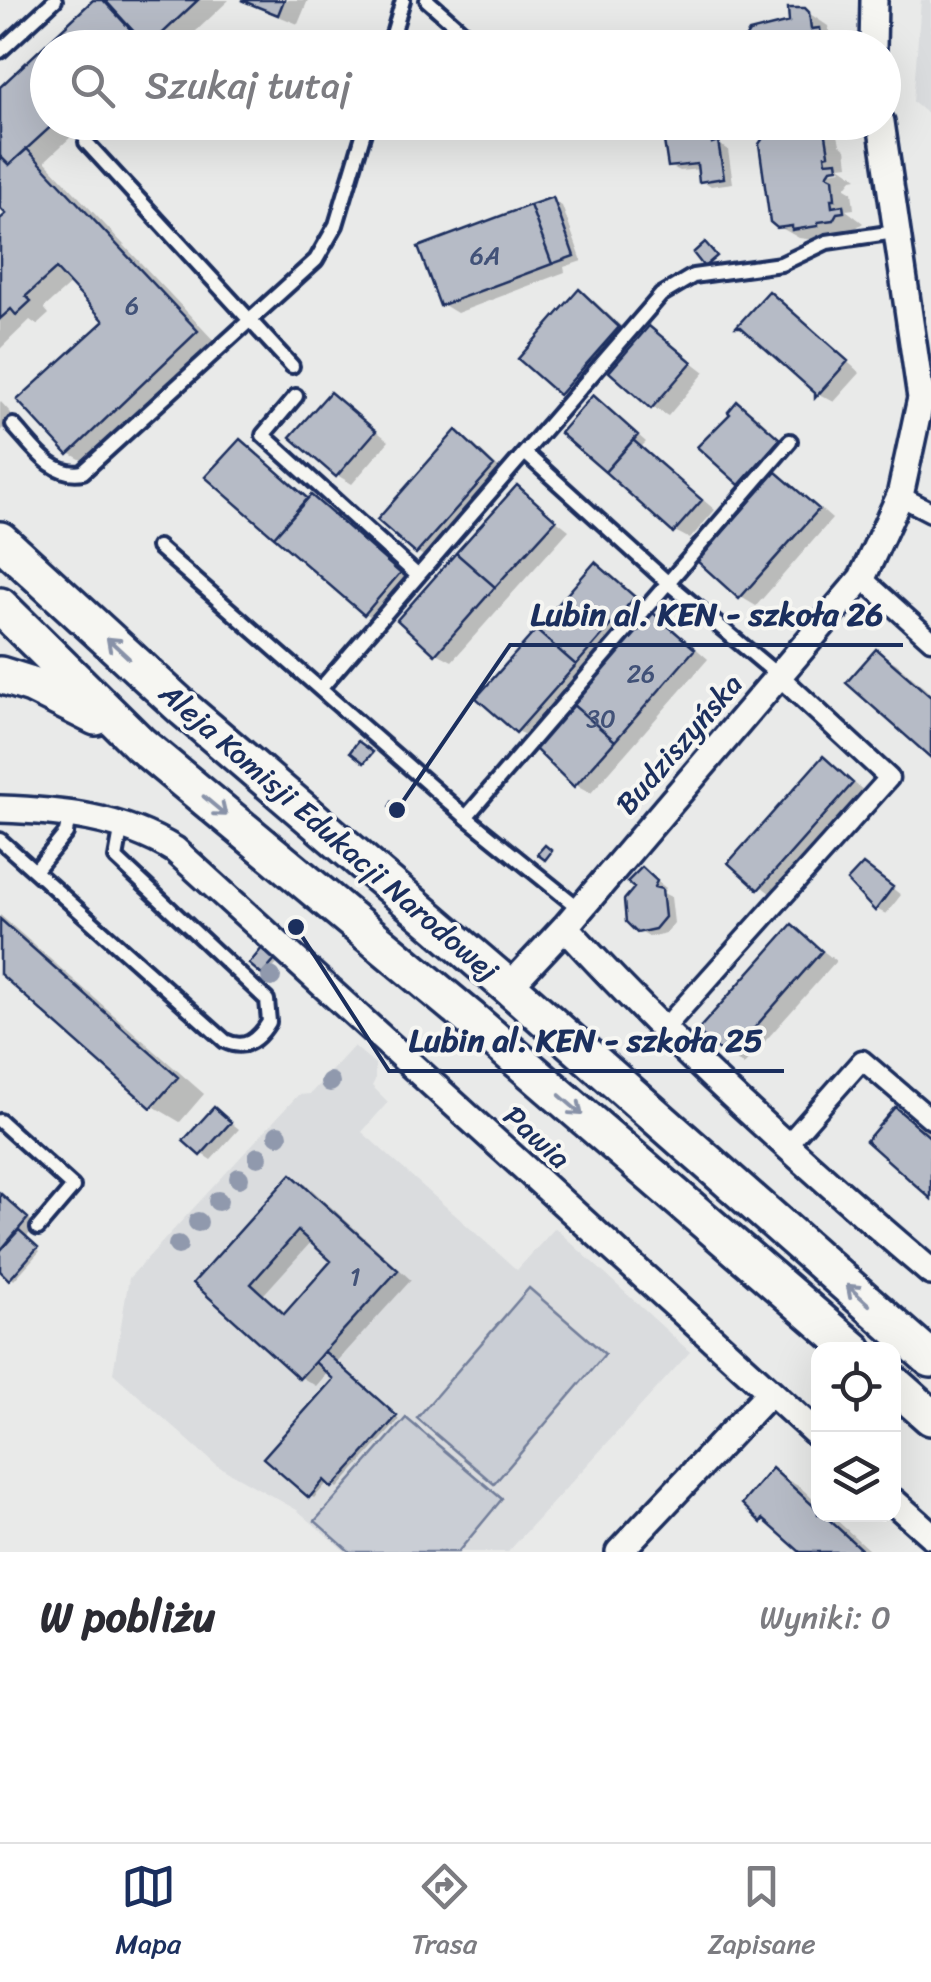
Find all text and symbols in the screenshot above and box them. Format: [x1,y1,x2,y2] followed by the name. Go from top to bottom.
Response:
[30,30,901,140] search box
[145,52,351,119] text: Szukaj tutaj
[65,58,120,113] icon: search
[470,233,500,278] house number: 6A
[125,283,139,328] house number: 6
[510,583,903,645] callout: Lubin al. KEN - szkoła 26
[531,586,883,643] text: Lubin al. KEN - szkoła 26
[106,637,131,660] one-way arrow
[627,651,655,696] house number: 26
[601,660,757,828] street label: Budziszyńska
[146,668,512,996] street label: Aleja Komisji Edukacji Narodowej
[586,696,616,741] house number: 30
[201,795,227,817] one-way arrow
[389,1009,784,1071] callout: Lubin al. KEN - szkoła 25
[409,1012,764,1069] text: Lubin al. KEN - szkoła 25
[490,1091,584,1183] street label: Pawia
[557,1093,583,1115] one-way arrow
[350,1254,360,1299] house number: 1
[846,1283,871,1306] one-way arrow
[811,1342,901,1522] map controls
[811,1342,901,1432] button: locate
[811,1432,901,1522] button: layers
[40,1580,215,1654] text: W pobliżu
[760,1589,891,1646] text: Wyniki: 0
[115,1859,181,1968] tab: Mapa
[411,1859,477,1968] tab: Trasa
[707,1859,816,1968] tab: Zapisane

